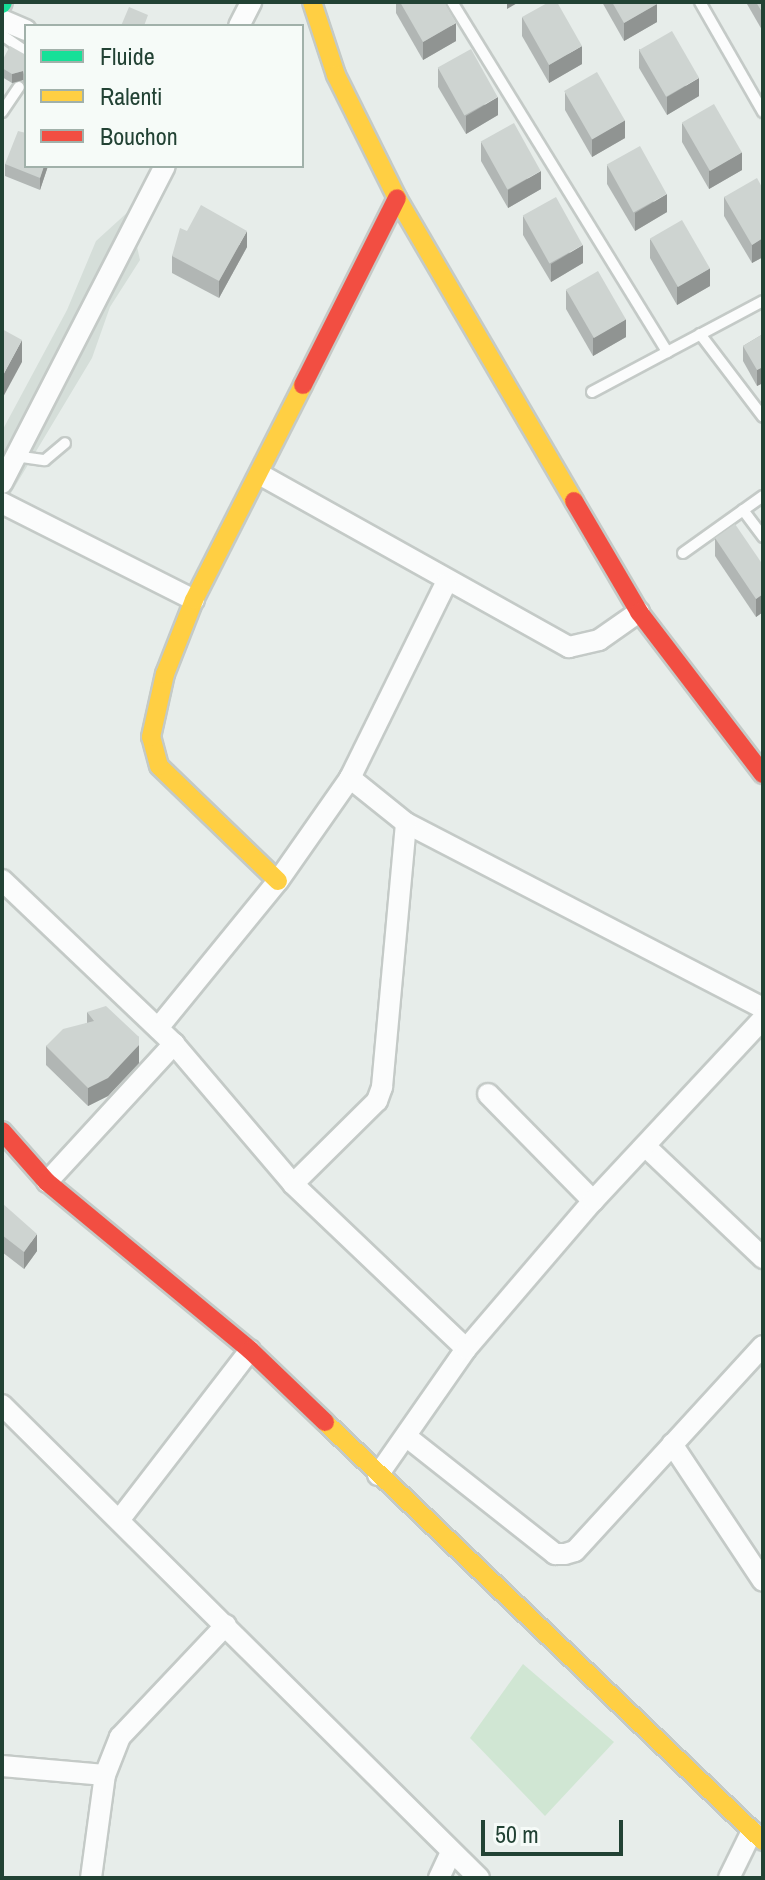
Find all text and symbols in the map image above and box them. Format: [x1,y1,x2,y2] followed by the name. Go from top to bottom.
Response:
[24,24,304,168] legend
[100,40,155,72] text: Fluide
[100,80,162,112] text: Ralenti
[100,120,178,152] text: Bouchon
[485,1804,627,1854] scale bar
[495,1818,539,1850] text: 50 m

